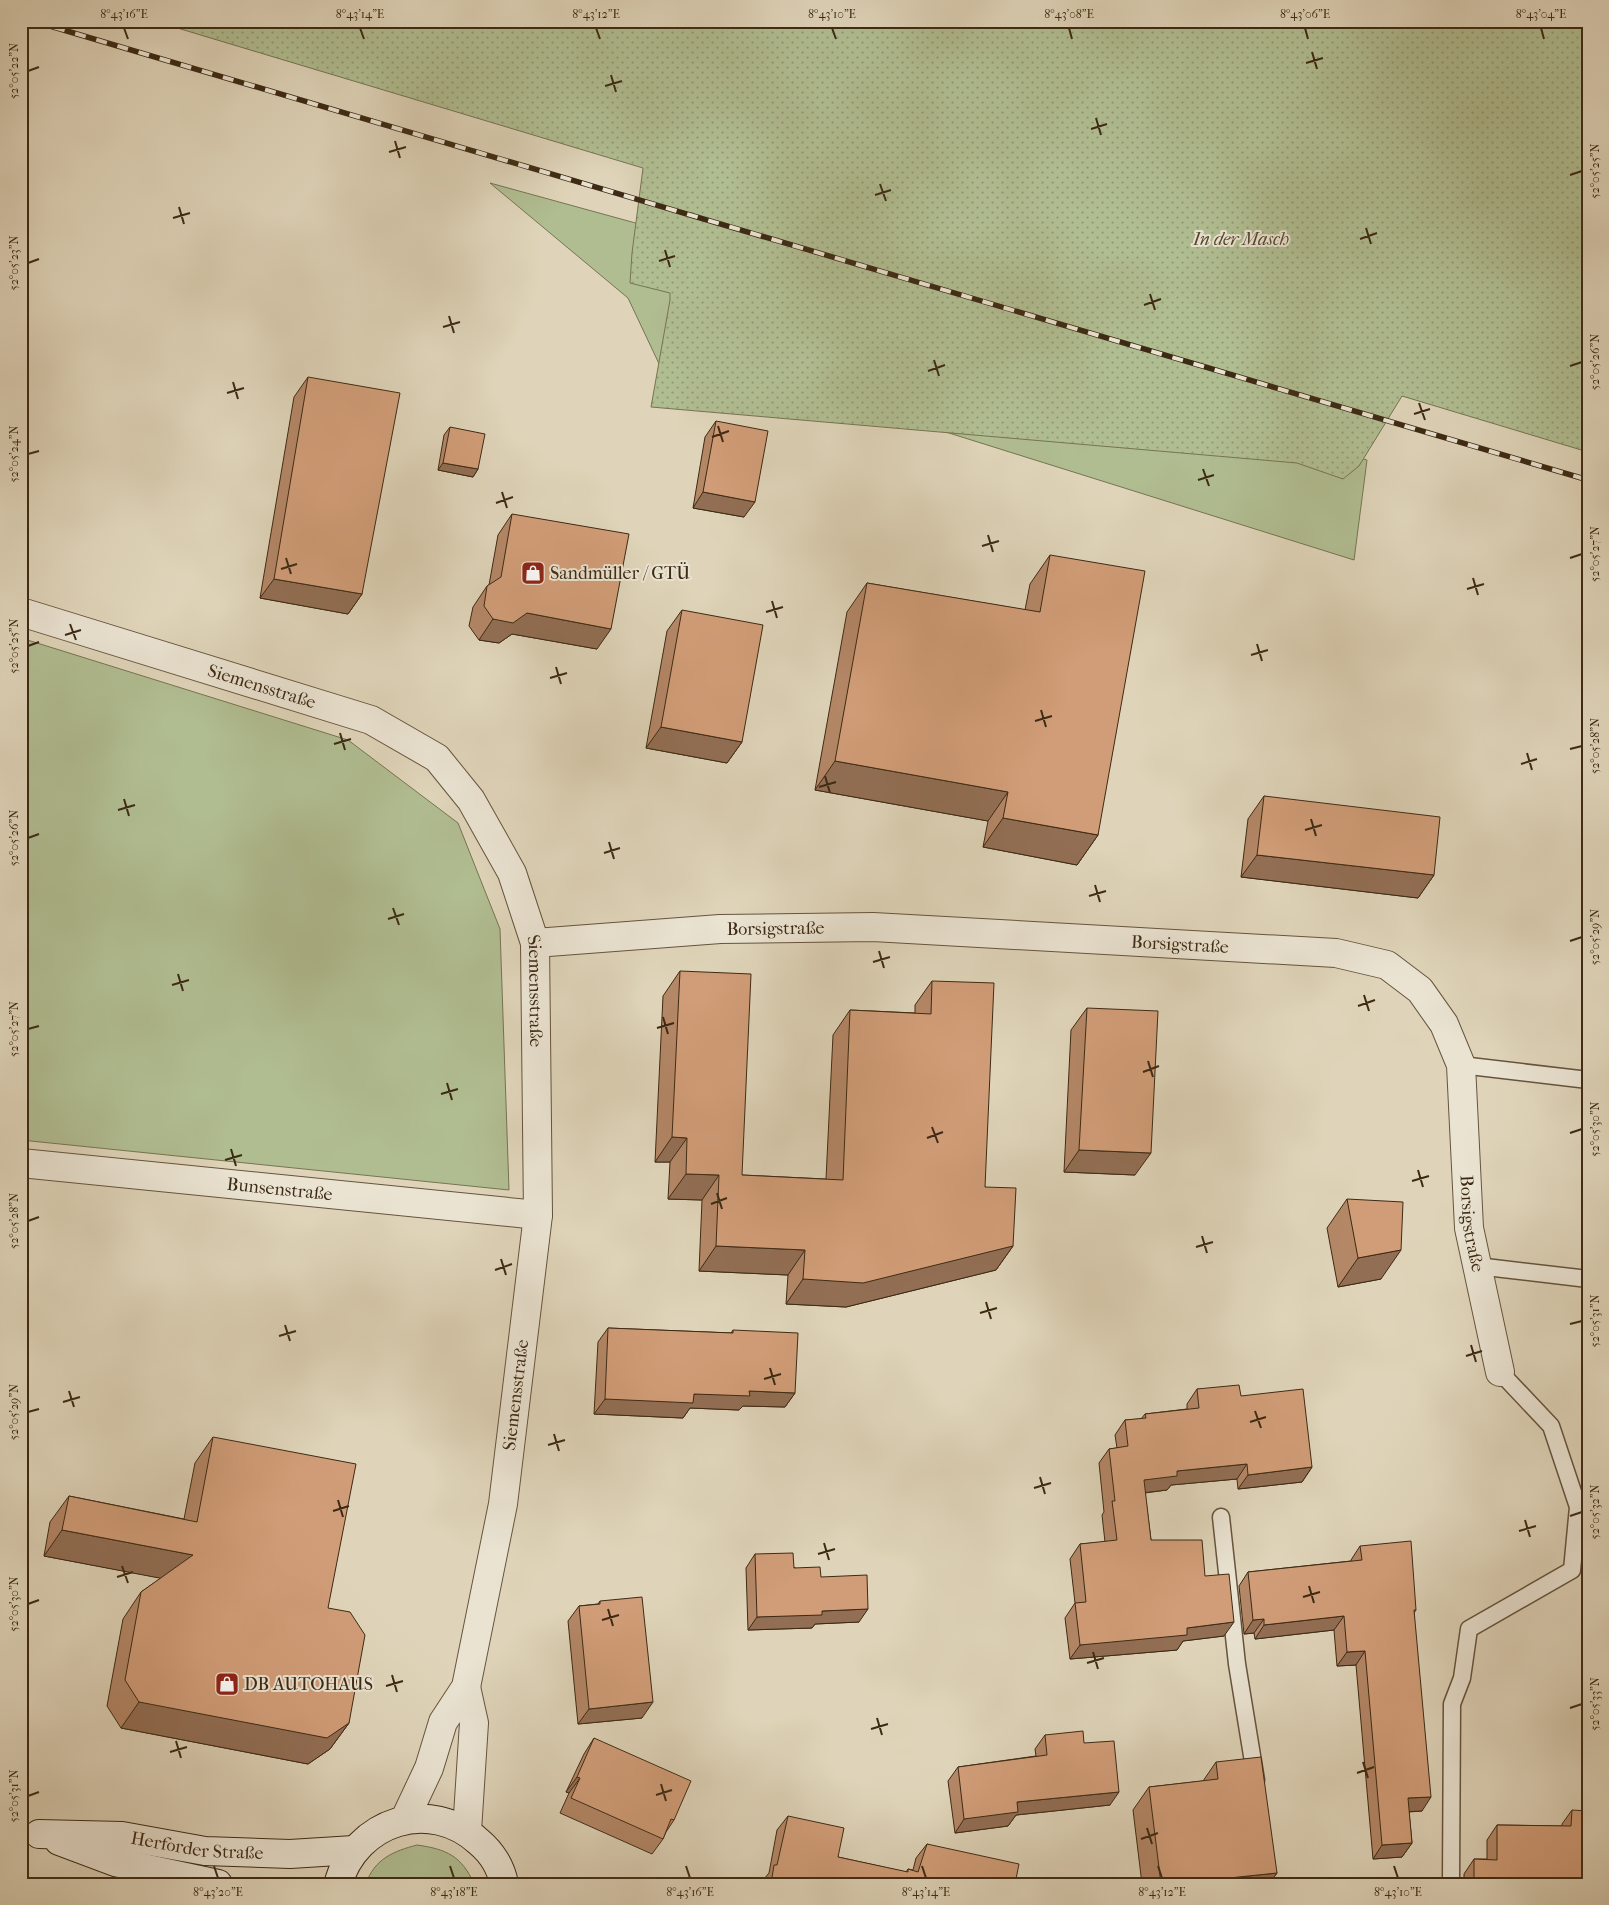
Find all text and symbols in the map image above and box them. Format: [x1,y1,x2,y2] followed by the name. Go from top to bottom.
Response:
[100,7,148,21] text: 8°43'16"E
[336,7,384,21] text: 8°43'14"E
[572,7,620,21] text: 8°43'12"E
[808,7,856,21] text: 8°43'10"E
[1044,7,1094,21] text: 8°43'08"E
[1280,7,1330,21] text: 8°43'06"E
[1516,7,1566,21] text: 8°43'04"E
[7,43,21,99] text: 52°05'22"N
[1588,143,1602,199] text: 52°05'25"N
[1192,229,1289,250] park label: In der Masch
[7,236,21,290] text: 52°05'23"N
[1588,334,1602,390] text: 52°05'26"N
[7,425,21,483] text: 52°05'24"N
[1588,526,1602,582] text: 52°05'27"N
[520,560,546,586] shop icon: Sandmüller / GTÜ
[550,562,690,584] place label: Sandmüller / GTÜ
[7,618,21,674] text: 52°05'25"N
[205,660,319,713] street label: Siemensstraße
[1588,718,1602,774] text: 52°05'28"N
[7,810,21,866] text: 52°05'26"N
[1588,909,1602,965] text: 52°05'29"N
[726,917,825,939] street label: Borsigstraße
[1131,931,1229,957] street label: Borsigstraße
[523,932,547,1047] street label: Siemensstraße
[7,1001,21,1057] text: 52°05'27"N
[1588,1101,1602,1157] text: 52°05'30"N
[226,1173,334,1205] street label: Bunsenstraße
[1456,1174,1489,1274] street label: Borsigstraße
[7,1193,21,1249] text: 52°05'28"N
[1588,1294,1602,1348] text: 52°05'31"N
[499,1338,533,1452] street label: Siemensstraße
[7,1384,21,1440] text: 52°05'29"N
[1588,1485,1602,1539] text: 52°05'32"N
[7,1576,21,1632] text: 52°05'30"N
[214,1671,240,1697] shop icon: DB AUTOHAUS
[244,1674,373,1695] place label: DB AUTOHAUS
[1588,1677,1602,1731] text: 52°05'33"N
[7,1769,21,1823] text: 52°05'31"N
[129,1827,264,1864] street label: Herforder Straße
[193,1885,243,1899] text: 8°43'20"E
[430,1885,478,1899] text: 8°43'18"E
[666,1885,714,1899] text: 8°43'16"E
[902,1885,950,1899] text: 8°43'14"E
[1138,1885,1186,1899] text: 8°43'12"E
[1374,1885,1422,1899] text: 8°43'10"E

